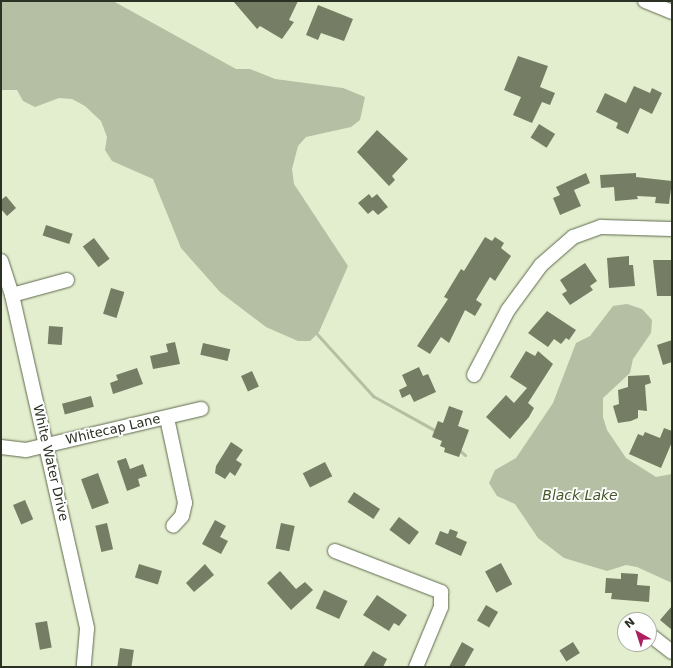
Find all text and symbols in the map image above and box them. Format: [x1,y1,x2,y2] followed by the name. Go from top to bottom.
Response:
[29,403,71,523] street label: White Water Drive
[64,412,162,448] street label: Whitecap Lane
[542,487,618,503] water label: Black Lake
[617,612,657,652] north arrow
[622,615,637,631] text: N

